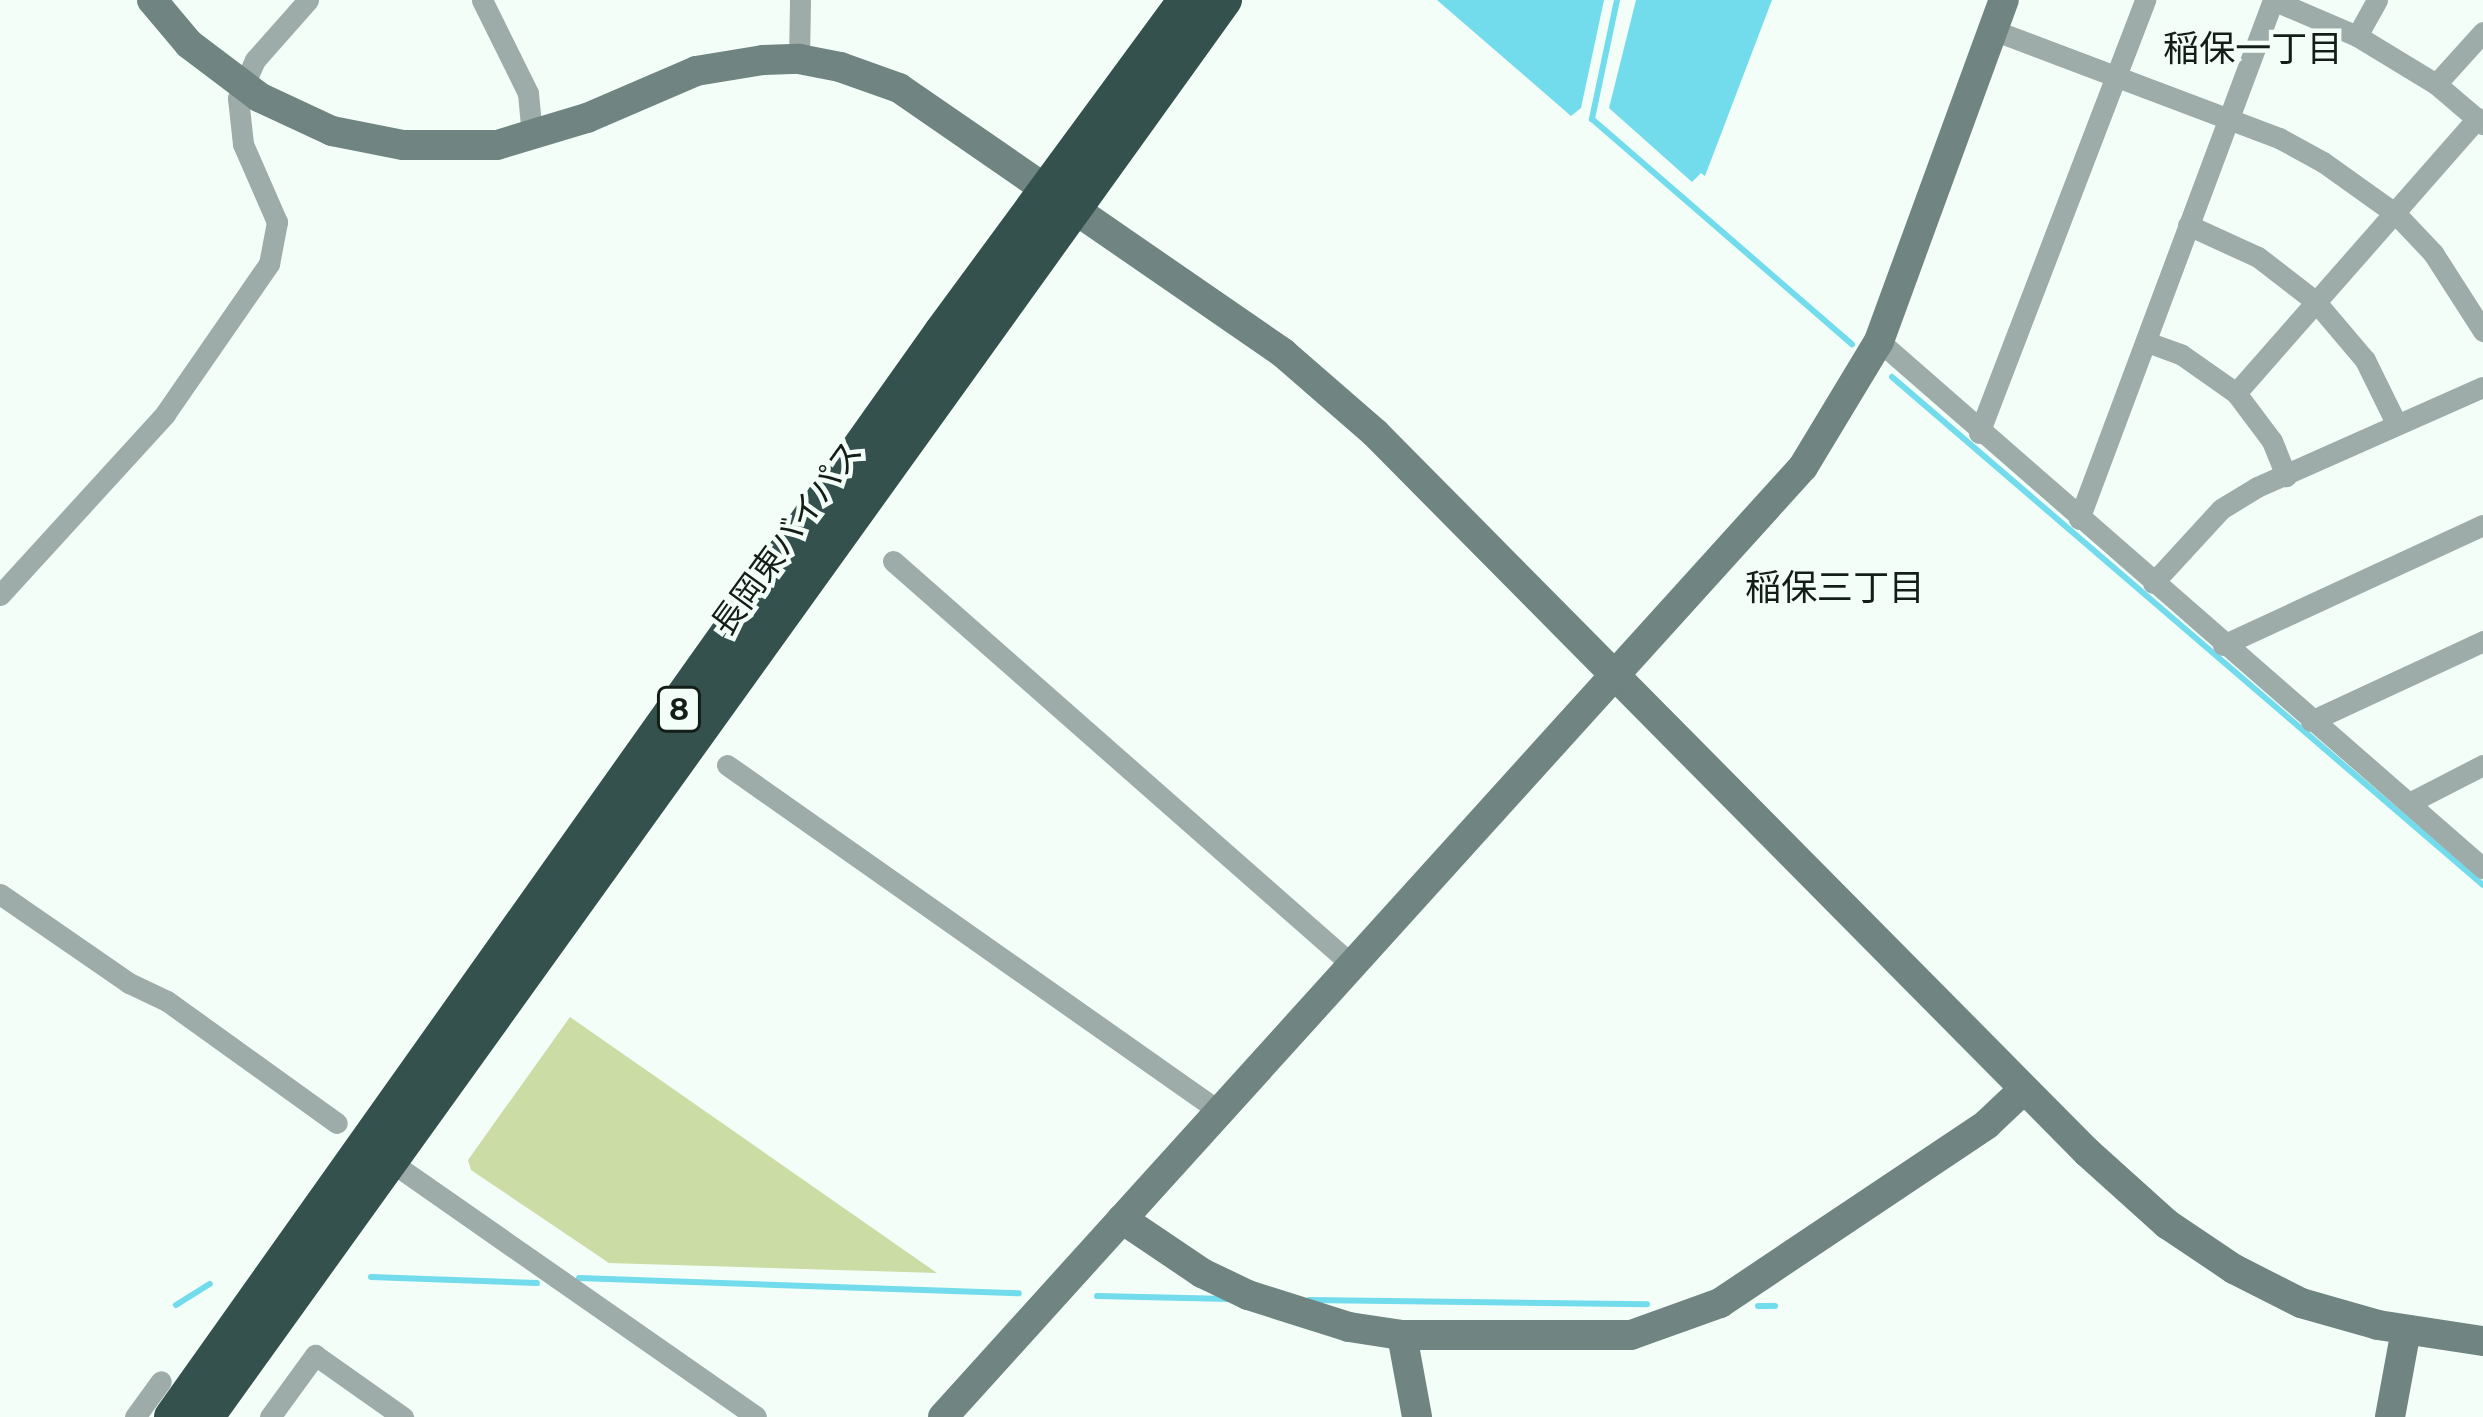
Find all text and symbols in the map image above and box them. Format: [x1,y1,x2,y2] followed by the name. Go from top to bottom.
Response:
[2163,27,2343,71] district label: 稲保一丁目
[703,433,871,643] street label: 長岡東バイパス
[1745,566,1925,610] district label: 稲保三丁目
[655,685,703,733] road number: 8

